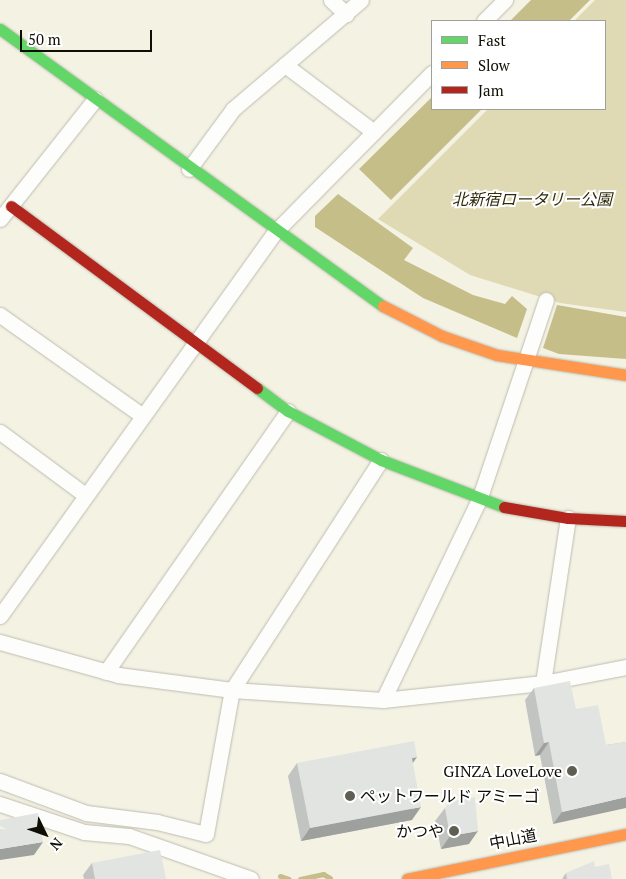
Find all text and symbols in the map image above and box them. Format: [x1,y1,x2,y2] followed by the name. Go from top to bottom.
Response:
[22,20,155,52] scale bar
[431,20,606,110] legend
[28,29,61,49] text: 50 m
[478,30,506,50] text: Fast
[478,55,510,75] text: Slow
[478,80,504,100] text: Jam
[452,189,612,209] park label: 北新宿ロータリー公園
[443,761,562,781] place label: GINZA LoveLove
[566,765,578,777] marker: GINZA LoveLove
[360,786,540,806] place label: ペットワールド アミーゴ
[344,790,356,802] marker: ペットワールド アミーゴ
[20,809,70,859] north arrow
[396,821,444,841] place label: かつや
[448,825,460,837] marker: かつや
[488,825,538,853] street label: 中山道
[46,834,67,855] text: N

